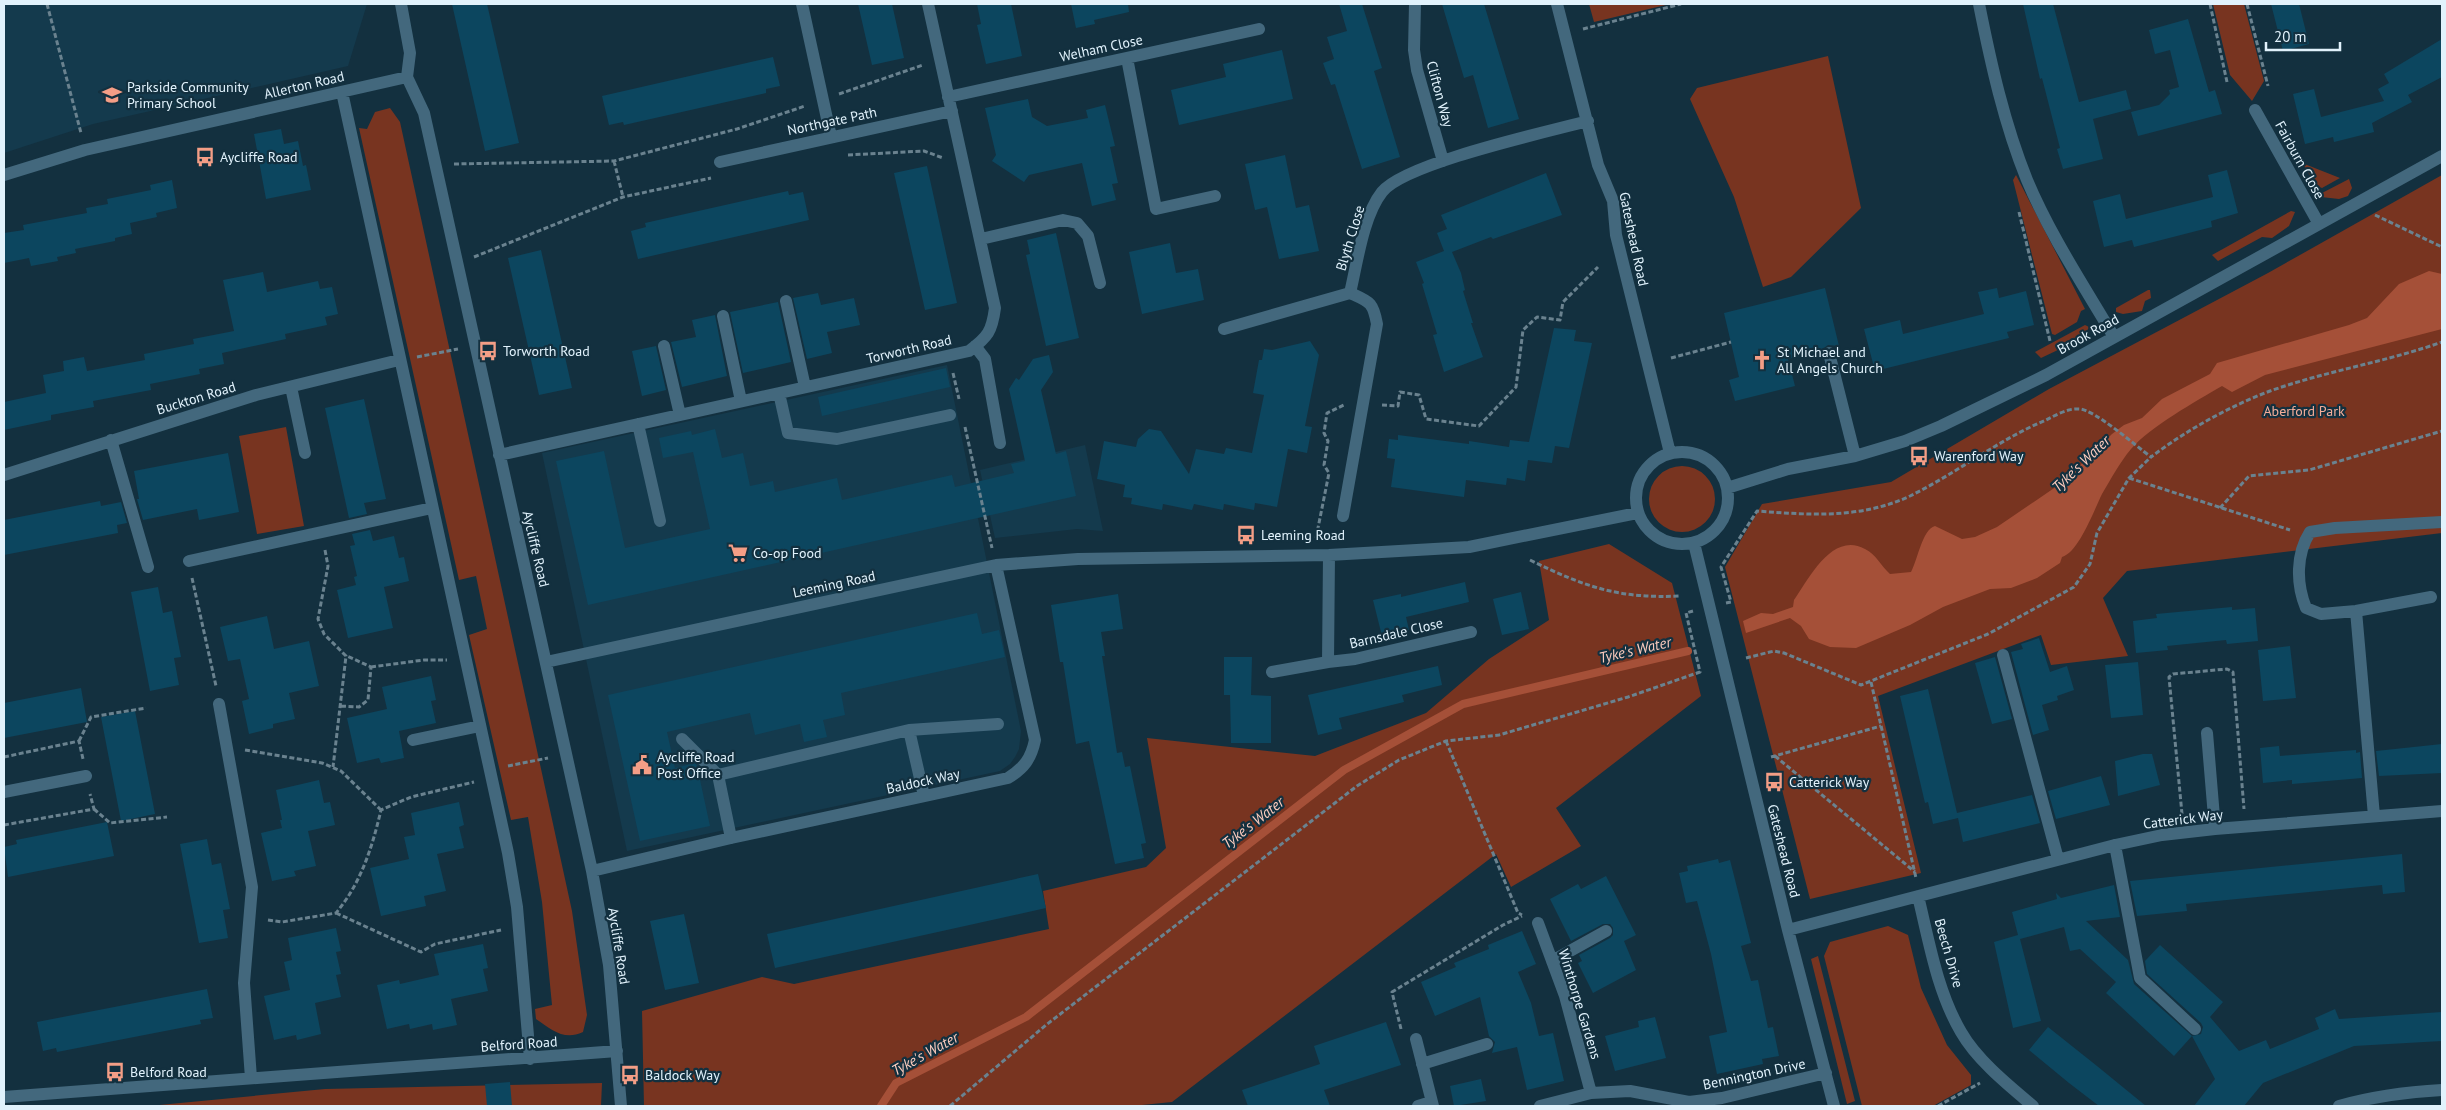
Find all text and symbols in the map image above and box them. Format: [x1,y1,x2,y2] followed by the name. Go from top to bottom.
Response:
[2266,20,2340,52] scale bar
[2274,27,2307,46] text: 20 m
[1058,30,1144,66] street label: Welham Close
[1423,59,1458,130] street label: Clifton Way
[262,67,346,103] street label: Allerton Road
[127,78,249,112] place label: Parkside Community Primary School
[101,84,123,106] school or university icon: Parkside Community Primary School
[786,103,878,139] street label: Northgate Path
[2271,118,2329,202] street label: Fairburn Close
[194,146,216,168] bus stop icon: Aycliffe Road
[220,148,298,166] place label: Aycliffe Road
[1615,190,1653,288] street label: Gateshead Road
[1332,203,1368,273] street label: Blyth Close
[2054,310,2122,358] street label: Brook Road
[865,330,953,368] street label: Torworth Road
[477,340,499,362] bus stop icon: Torworth Road
[503,342,590,360] place label: Torworth Road
[1777,343,1883,377] place label: St Michael and All Angels Church
[1751,349,1773,371] church icon: St Michael and All Angels Church
[154,377,238,419] street label: Buckton Road
[2263,402,2345,420] park label: Aberford Park
[2048,430,2115,496] water label: Tyke's Water
[1908,445,1930,467] bus stop icon: Warenford Way
[1934,447,2024,465] place label: Warenford Way
[519,509,553,589] street label: Aycliffe Road
[1235,524,1257,546] bus stop icon: Leeming Road
[1261,526,1345,544] place label: Leeming Road
[727,542,749,564] supermarket icon: Co-op Food
[753,544,822,562] place label: Co-op Food
[791,566,877,602] street label: Leeming Road
[1347,613,1445,653] street label: Barnsdale Close
[1597,632,1674,667] water label: Tyke's Water
[657,748,735,782] place label: Aycliffe Road Post Office
[631,754,653,776] public building icon: Aycliffe Road Post Office
[885,764,962,798] street label: Baldock Way
[1763,771,1785,793] bus stop icon: Catterick Way
[1789,773,1870,791] place label: Catterick Way
[1218,792,1288,853] water label: Tyke's Water
[1764,802,1804,900] street label: Gateshead Road
[2142,805,2224,833] street label: Catterick Way
[604,906,634,986] street label: Aycliffe Road
[1931,916,1967,990] street label: Beech Drive
[1555,947,1605,1062] street label: Winthorpe Gardens
[888,1027,963,1080] water label: Tyke's Water
[480,1032,558,1056] street label: Belford Road
[1701,1054,1807,1094] street label: Bennington Drive
[104,1061,126,1083] bus stop icon: Belford Road
[130,1063,207,1081] place label: Belford Road
[619,1064,641,1086] bus stop icon: Baldock Way
[645,1066,720,1084] place label: Baldock Way

